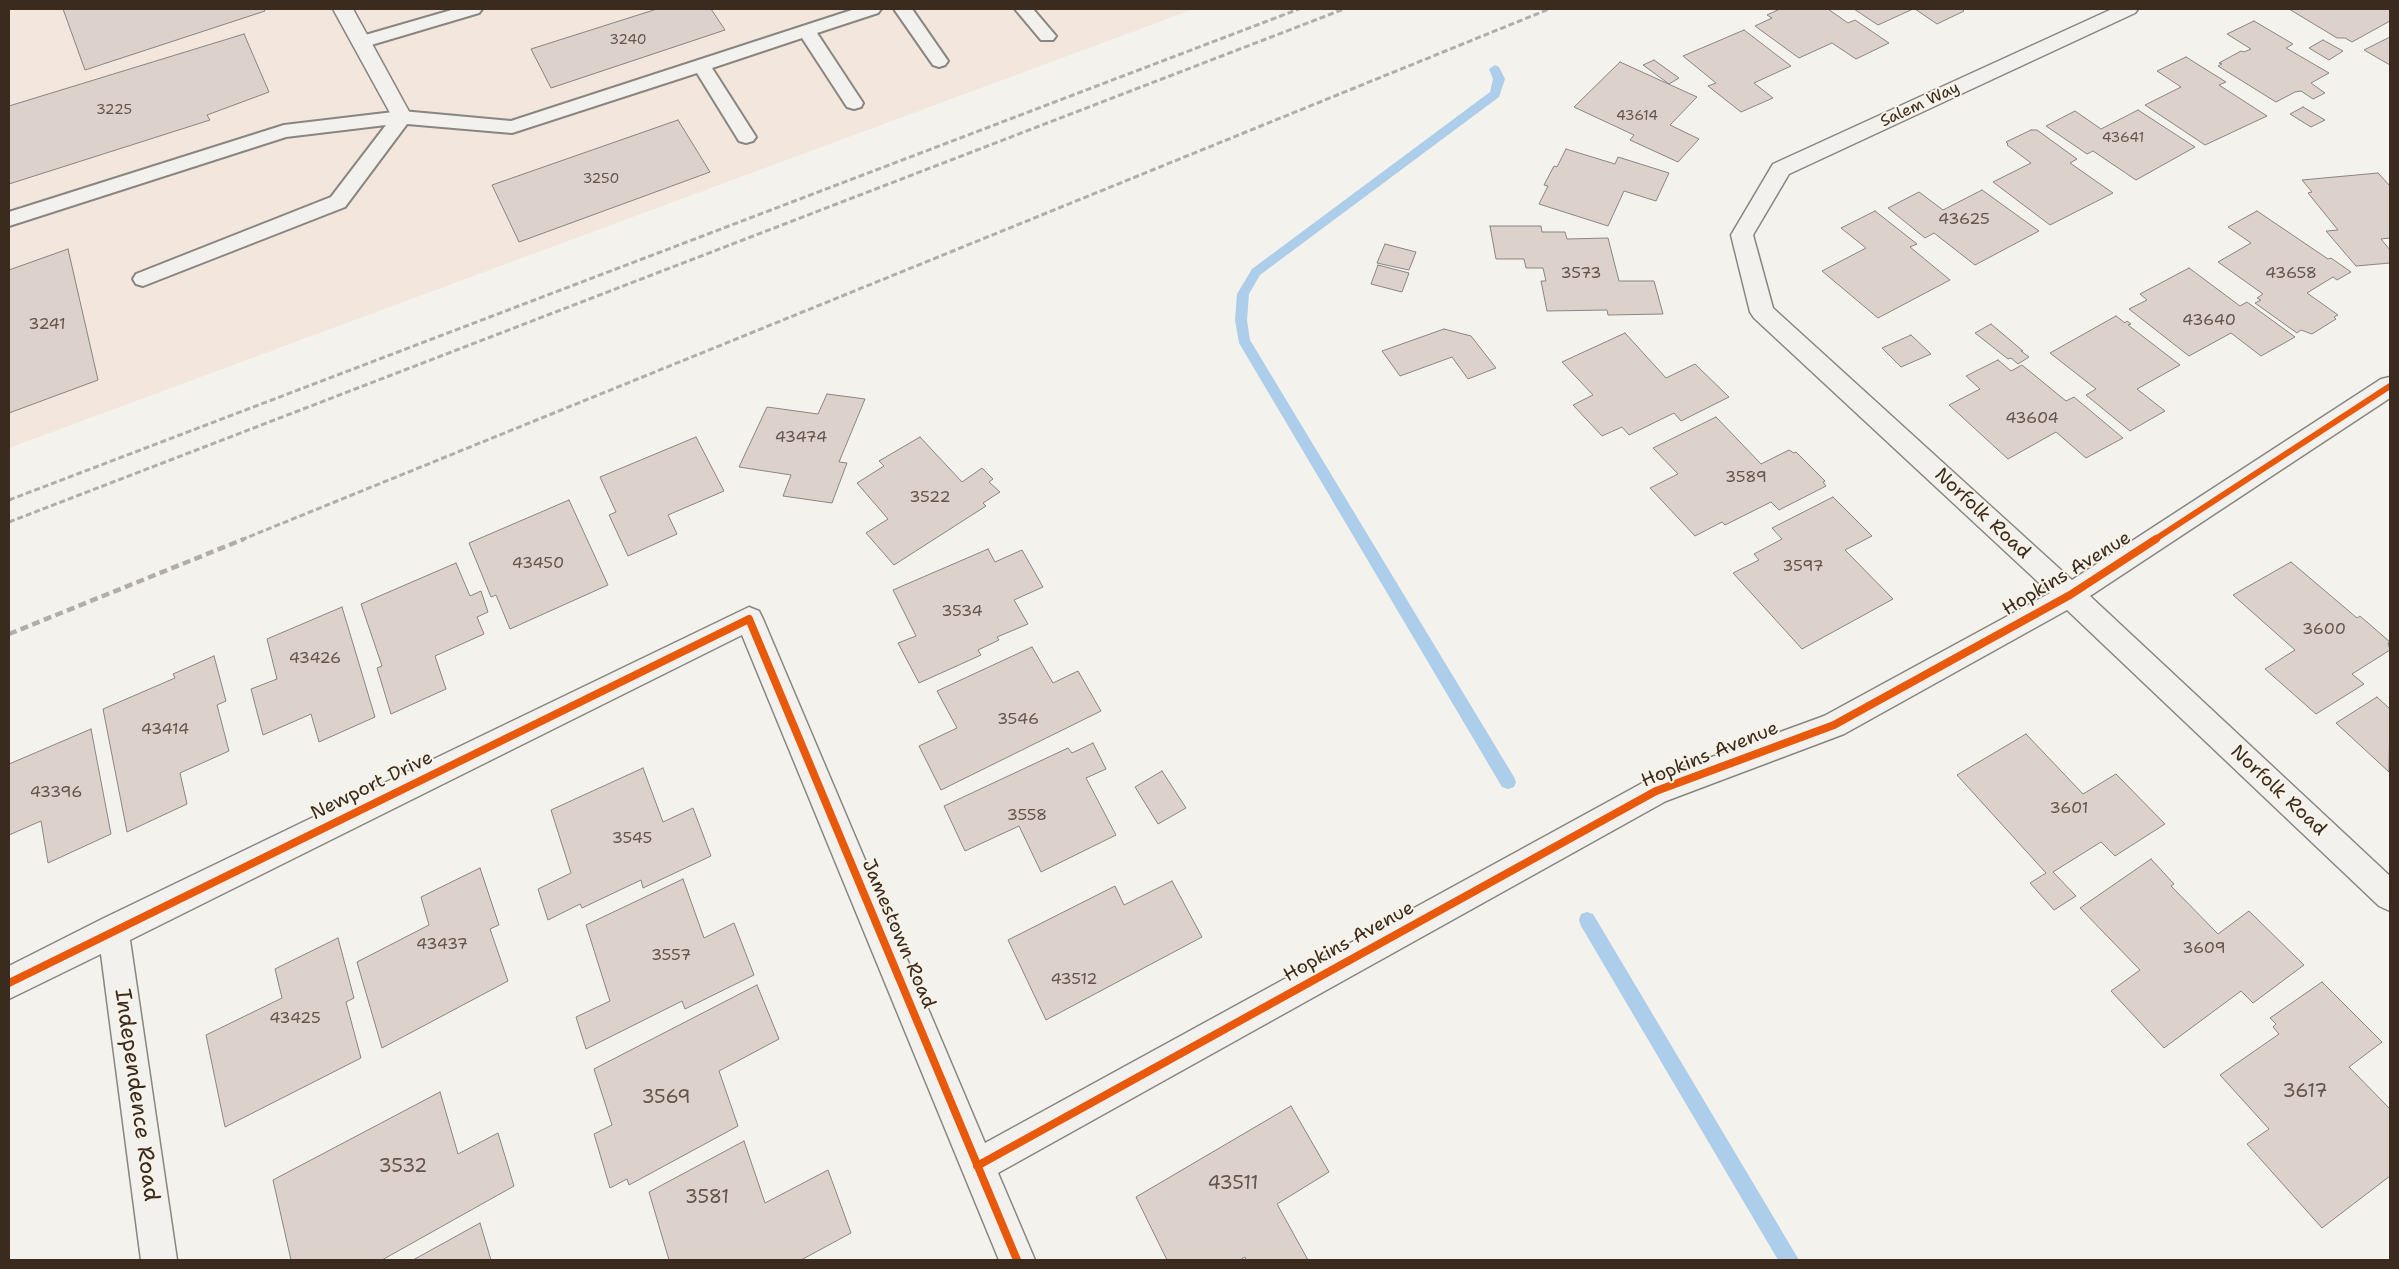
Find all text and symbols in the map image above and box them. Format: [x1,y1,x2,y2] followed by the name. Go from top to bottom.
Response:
[609,32,647,48] house number: 3240
[1877,78,1963,132] street label: Salem Way
[96,102,132,118] house number: 3225
[1616,108,1658,124] house number: 43614
[2102,130,2144,146] house number: 43641
[583,171,619,187] house number: 3250
[1938,210,1990,230] house number: 43625
[1561,264,1601,284] house number: 3573
[2265,264,2317,284] house number: 43658
[2182,311,2236,331] house number: 43640
[28,315,66,335] house number: 3241
[2005,409,2059,429] house number: 43604
[775,428,827,448] house number: 43474
[1929,464,2035,564] street label: Norfolk Road
[1725,468,1767,488] house number: 3589
[909,488,951,508] house number: 3522
[1999,527,2135,621] street label: Hopkins Avenue
[512,554,564,574] house number: 43450
[1782,557,1824,577] house number: 3597
[941,602,983,622] house number: 3534
[2302,620,2346,640] house number: 3600
[289,649,341,669] house number: 43426
[997,710,1039,730] house number: 3546
[1638,717,1782,793] street label: Hopkins Avenue
[141,720,189,740] house number: 43414
[2225,741,2331,841] street label: Norfolk Road
[307,747,437,825] street label: Newport Drive
[30,783,82,803] house number: 43396
[2050,799,2088,819] house number: 3601
[1007,806,1047,826] house number: 3558
[612,829,652,849] house number: 3545
[856,856,940,1012] street label: Jamestown Road
[1280,897,1418,987] street label: Hopkins Avenue
[416,935,468,955] house number: 43437
[2182,939,2226,959] house number: 3609
[651,946,691,966] house number: 3557
[1050,970,1098,990] house number: 43512
[108,987,164,1203] street label: Independence Road
[269,1009,321,1029] house number: 43425
[2283,1081,2327,1103] house number: 3617
[641,1087,691,1109] house number: 3569
[379,1156,427,1178] house number: 3532
[1208,1173,1258,1195] house number: 43511
[685,1187,729,1209] house number: 3581

